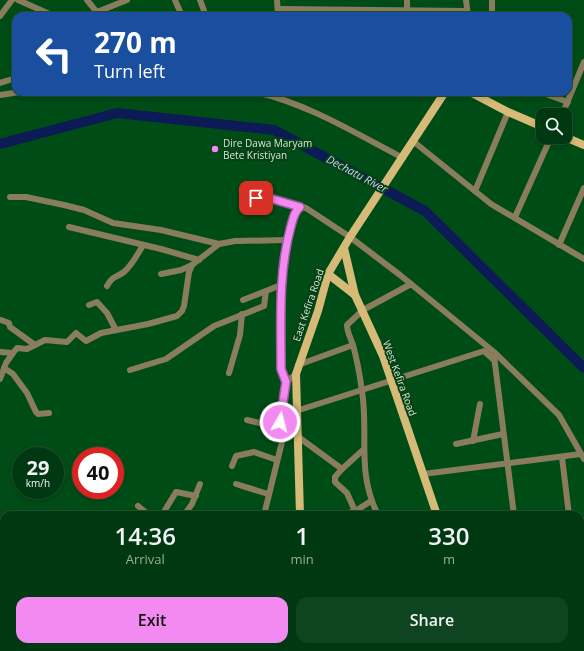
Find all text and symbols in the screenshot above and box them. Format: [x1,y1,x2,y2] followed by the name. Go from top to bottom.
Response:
[94,23,177,61] text: 270 m
[28,28,80,80] icon: left
[94,59,165,83] text: Turn left
[536,108,572,144] map controls
[536,108,572,144] button: search
[223,136,312,162] place label: Dire Dawa Maryam Bete Kristiyan
[210,144,220,154] marker: Dire Dawa Maryam Bete Kristiyan
[324,151,391,196] water label: Dechatu River
[239,181,273,215] pin
[245,187,267,209] icon: arrive
[289,267,327,343] street label: East Kefira Road
[380,338,420,418] street label: West Kefira Road
[259,401,301,443] position arrow
[72,447,124,499] speed limit sign: 40
[27,454,49,481] text: 29
[26,476,50,490] text: km/h
[115,519,176,552] text: 14:36
[295,519,309,552] text: 1
[428,519,469,552] text: 330
[126,550,165,568] text: Arrival
[291,550,314,568] text: min
[443,550,455,568] text: m
[16,597,288,643] button: Exit
[296,597,568,643] button: Share

